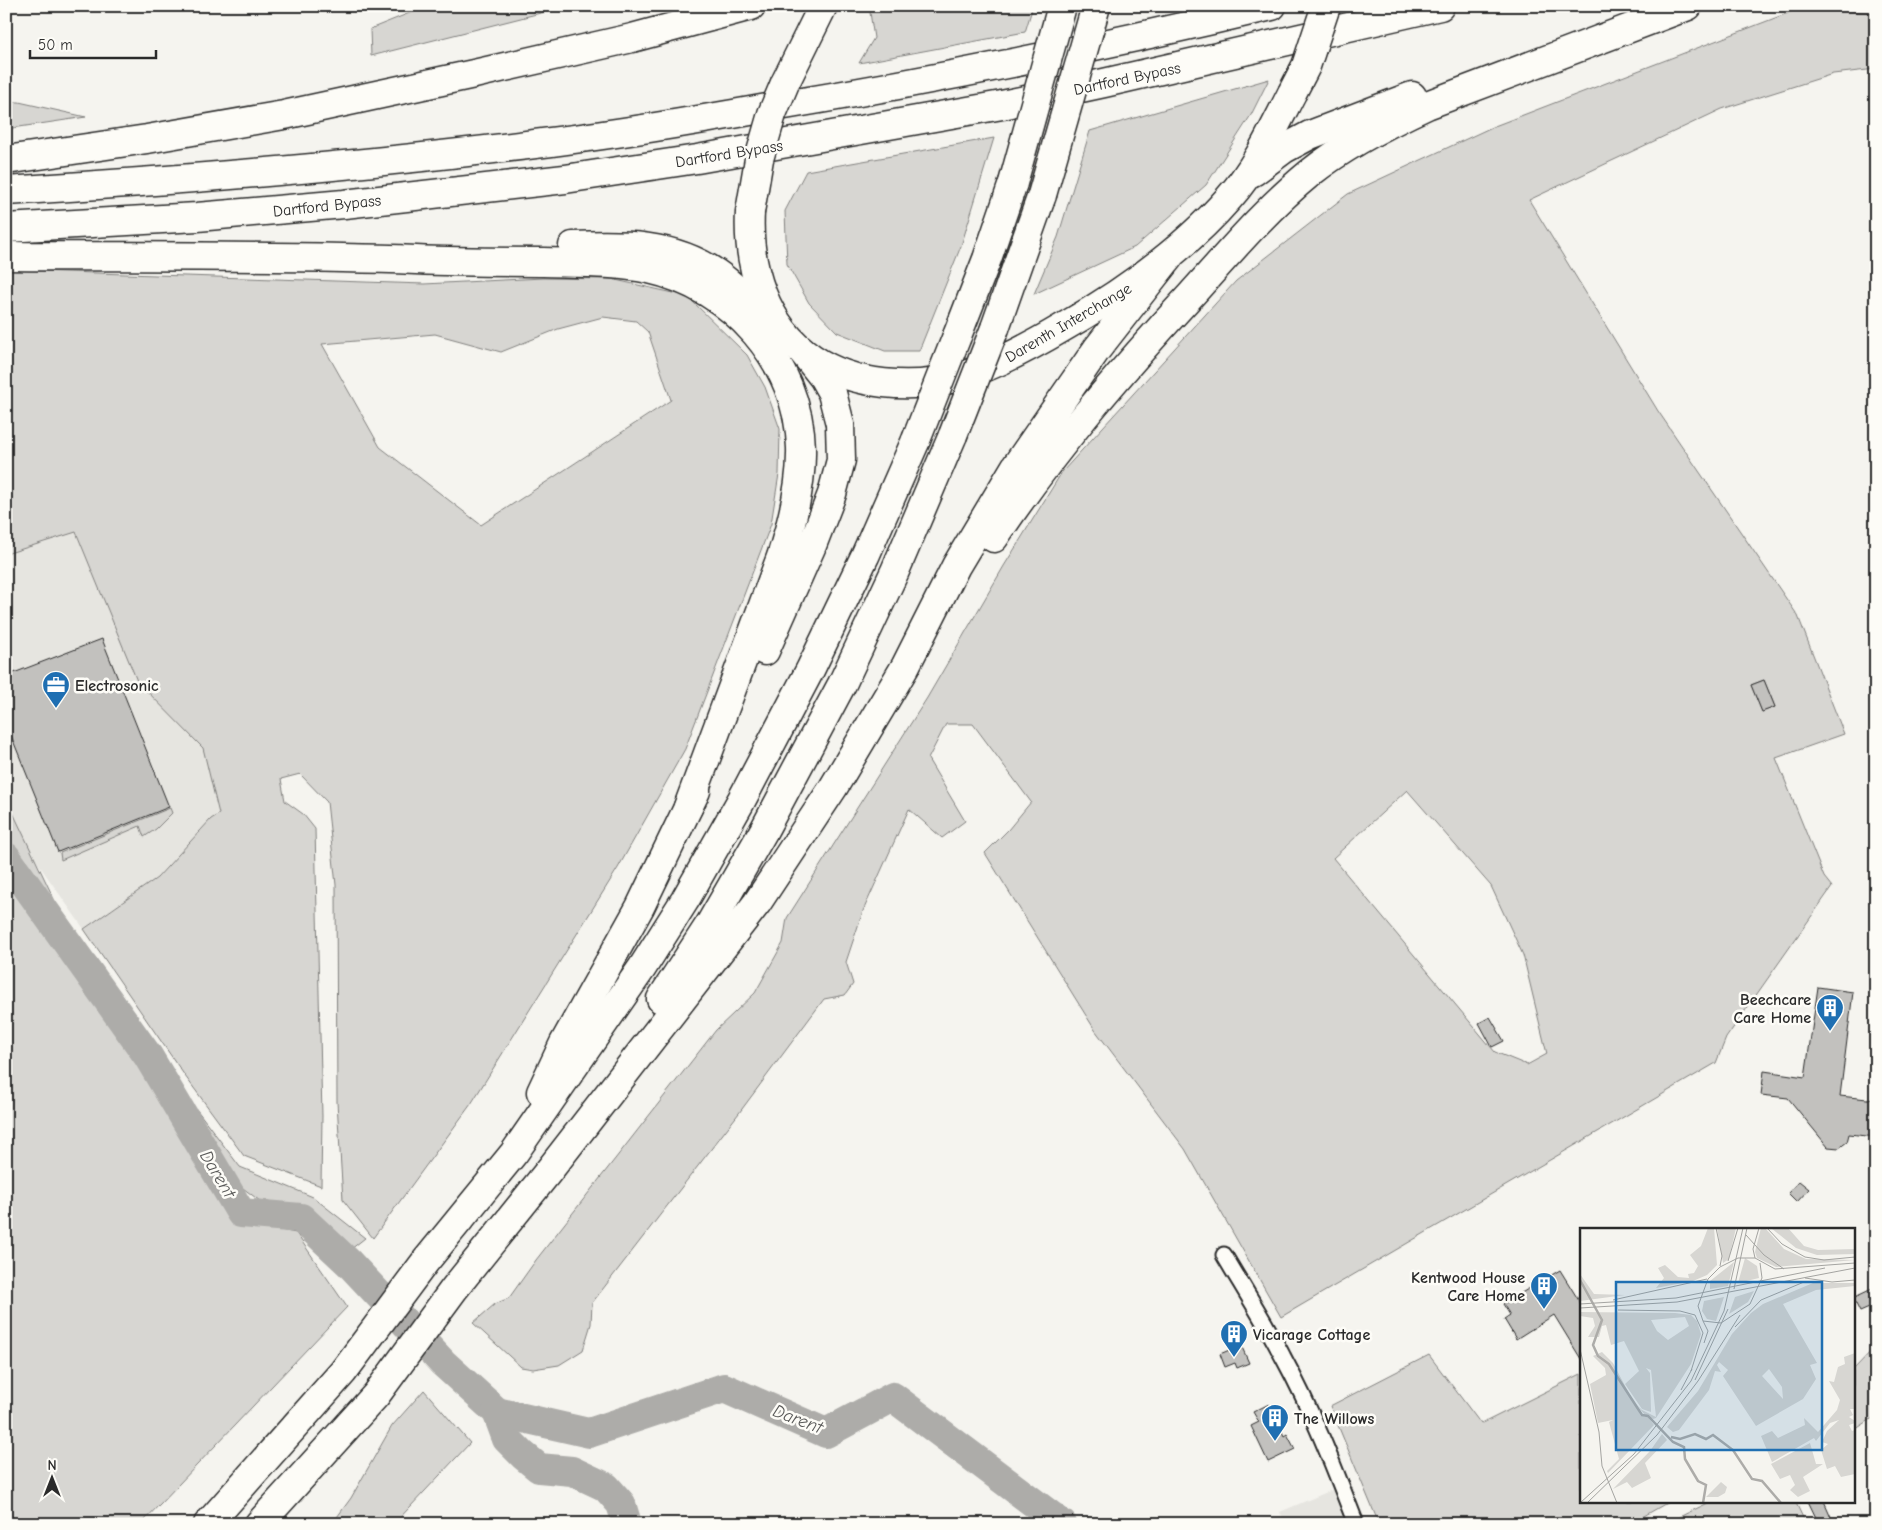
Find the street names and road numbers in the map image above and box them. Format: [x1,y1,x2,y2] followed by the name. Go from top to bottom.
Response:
[1072,59,1183,99] street label: Dartford Bypass
[674,137,785,171] street label: Dartford Bypass
[272,191,382,221] street label: Dartford Bypass
[1002,279,1135,366] street label: Darenth Interchange

